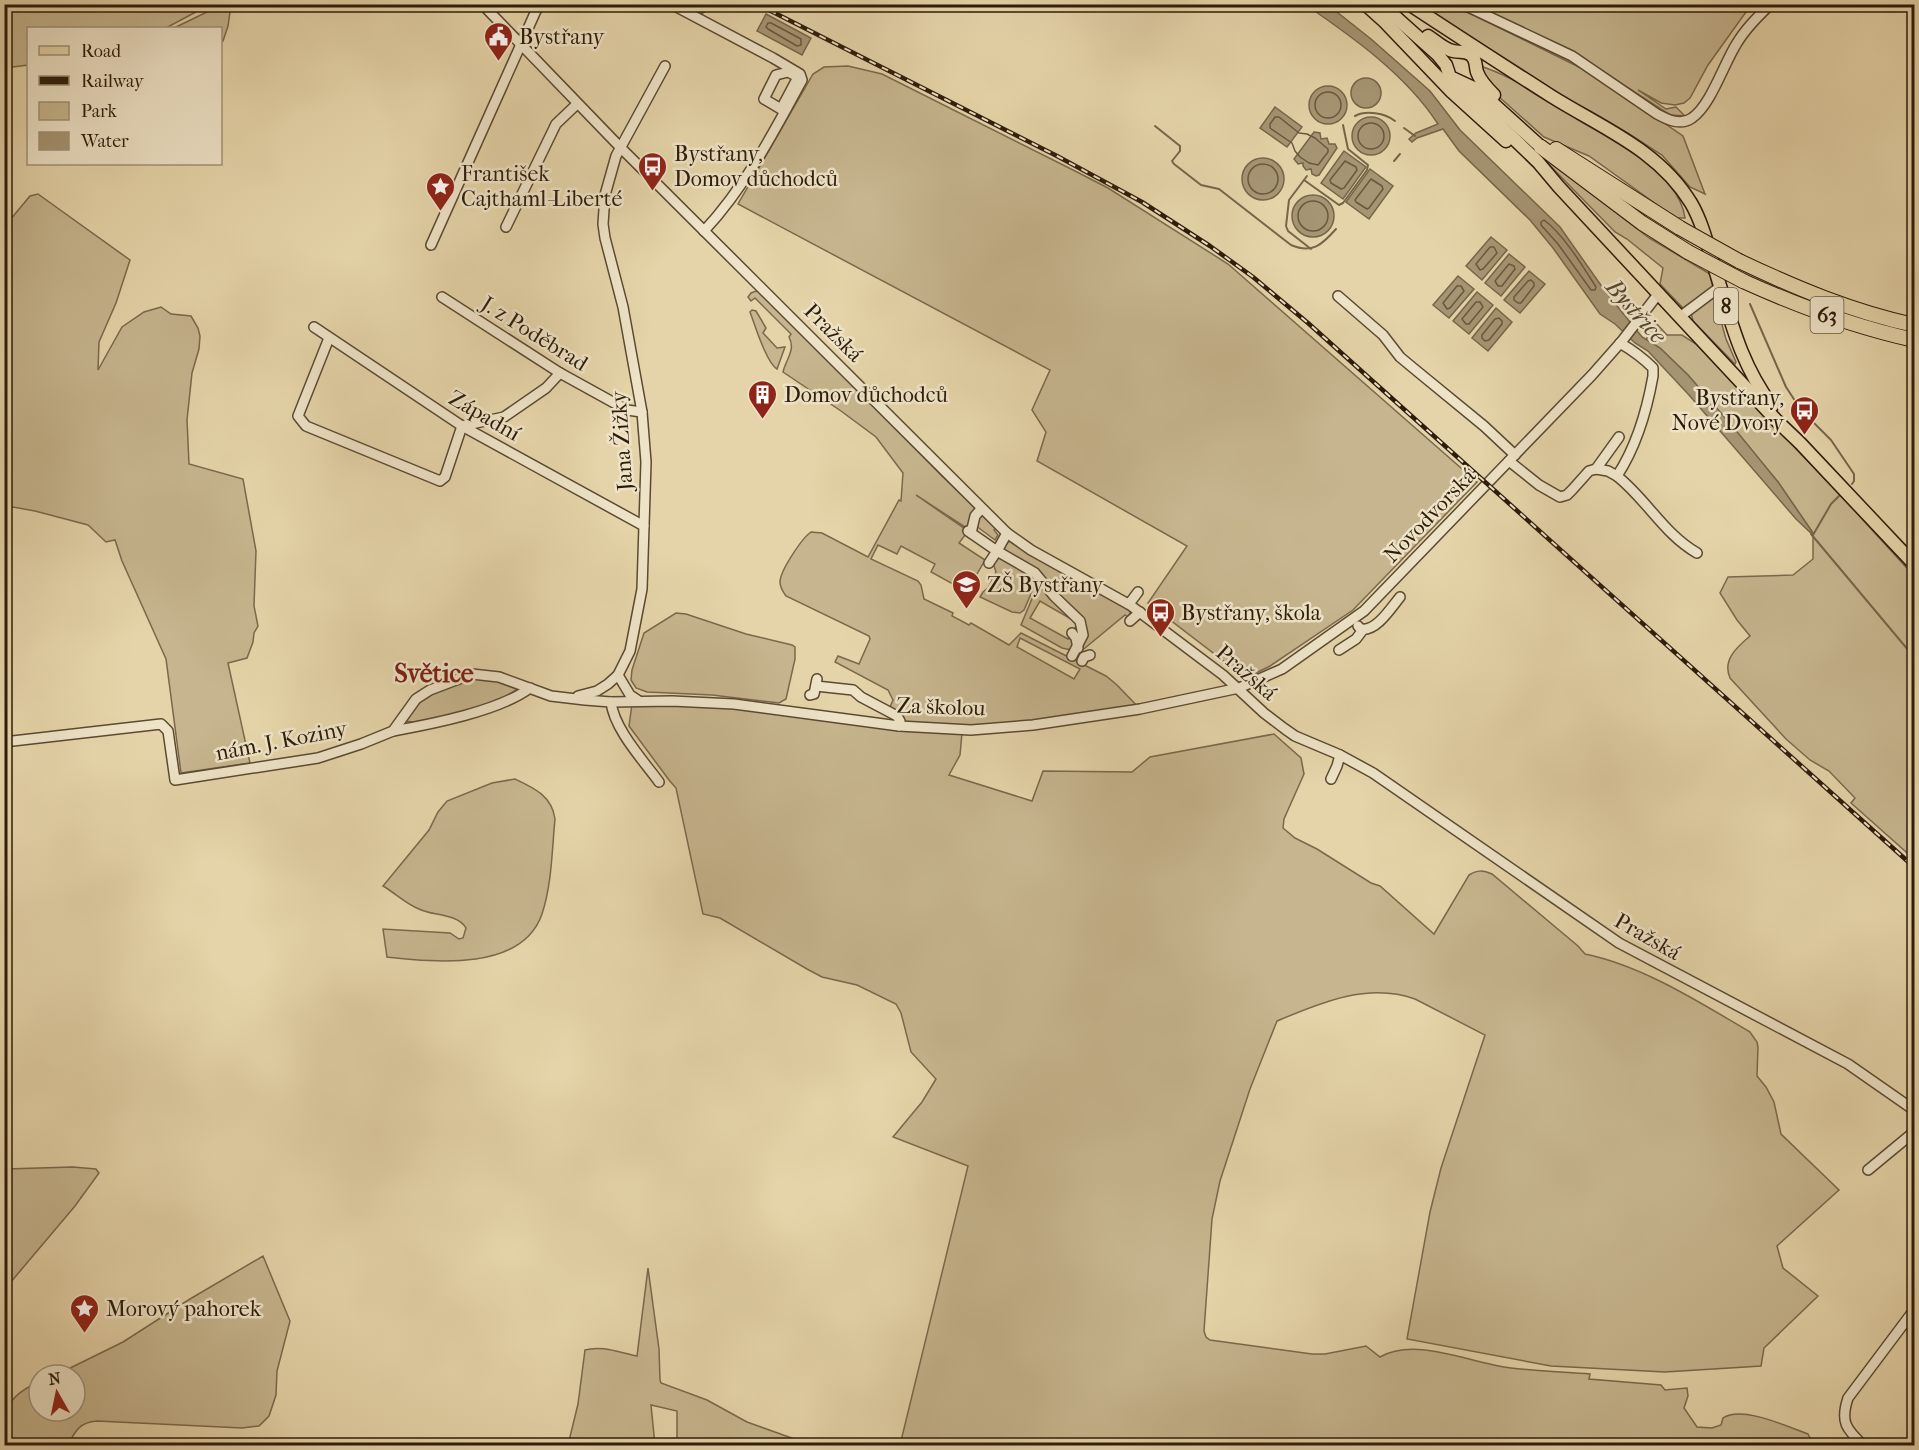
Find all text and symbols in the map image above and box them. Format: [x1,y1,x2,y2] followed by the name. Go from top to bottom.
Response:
[482,20,514,62] public building icon: Bystřany
[519,24,606,50] place label: Bystřany
[27,27,222,165] legend
[81,41,121,62] text: Road
[81,71,145,92] text: Railway
[81,101,118,122] text: Park
[80,131,129,152] text: Water
[674,141,839,192] place label: Bystřany, Domov důchodců
[637,150,669,192] bus stop icon: Bystřany, Domov důchodců
[461,161,622,212] place label: František Cajthaml-Liberté
[424,170,456,212] place icon: František Cajthaml-Liberté
[1599,272,1673,350] water label: Bystřice
[1714,288,1738,324] road number: 8
[475,290,593,377] street label: J. z Poděbrad
[1810,297,1844,333] road number: 63
[799,298,869,368] street label: Pražská
[747,378,779,420] building icon: Domov důchodců
[784,382,949,408] place label: Domov důchodců
[444,385,525,447] street label: Západní
[1671,385,1785,436] place label: Bystřany, Nové Dvory
[604,389,639,494] street label: Jana Žižky
[1789,394,1821,436] bus stop icon: Bystřany, Nové Dvory
[1378,463,1482,568] street label: Novodvorská
[950,568,982,610] school or university icon: ZŠ Bystřany
[987,571,1105,598] place label: ZŠ Bystřany
[1144,596,1176,638] bus stop icon: Bystřany, škola
[1181,600,1322,626] place label: Bystřany, škola
[1211,639,1283,707] street label: Pražská
[394,658,474,689] district label: Světice
[896,692,987,722] street label: Za školou
[213,715,351,766] street label: nám. J. Koziny
[1610,908,1686,967] street label: Pražská
[69,1292,101,1334] place icon: Morový pahorek
[106,1296,262,1322] place label: Morový pahorek
[27,1363,87,1423] north arrow
[47,1368,63,1389] text: N

